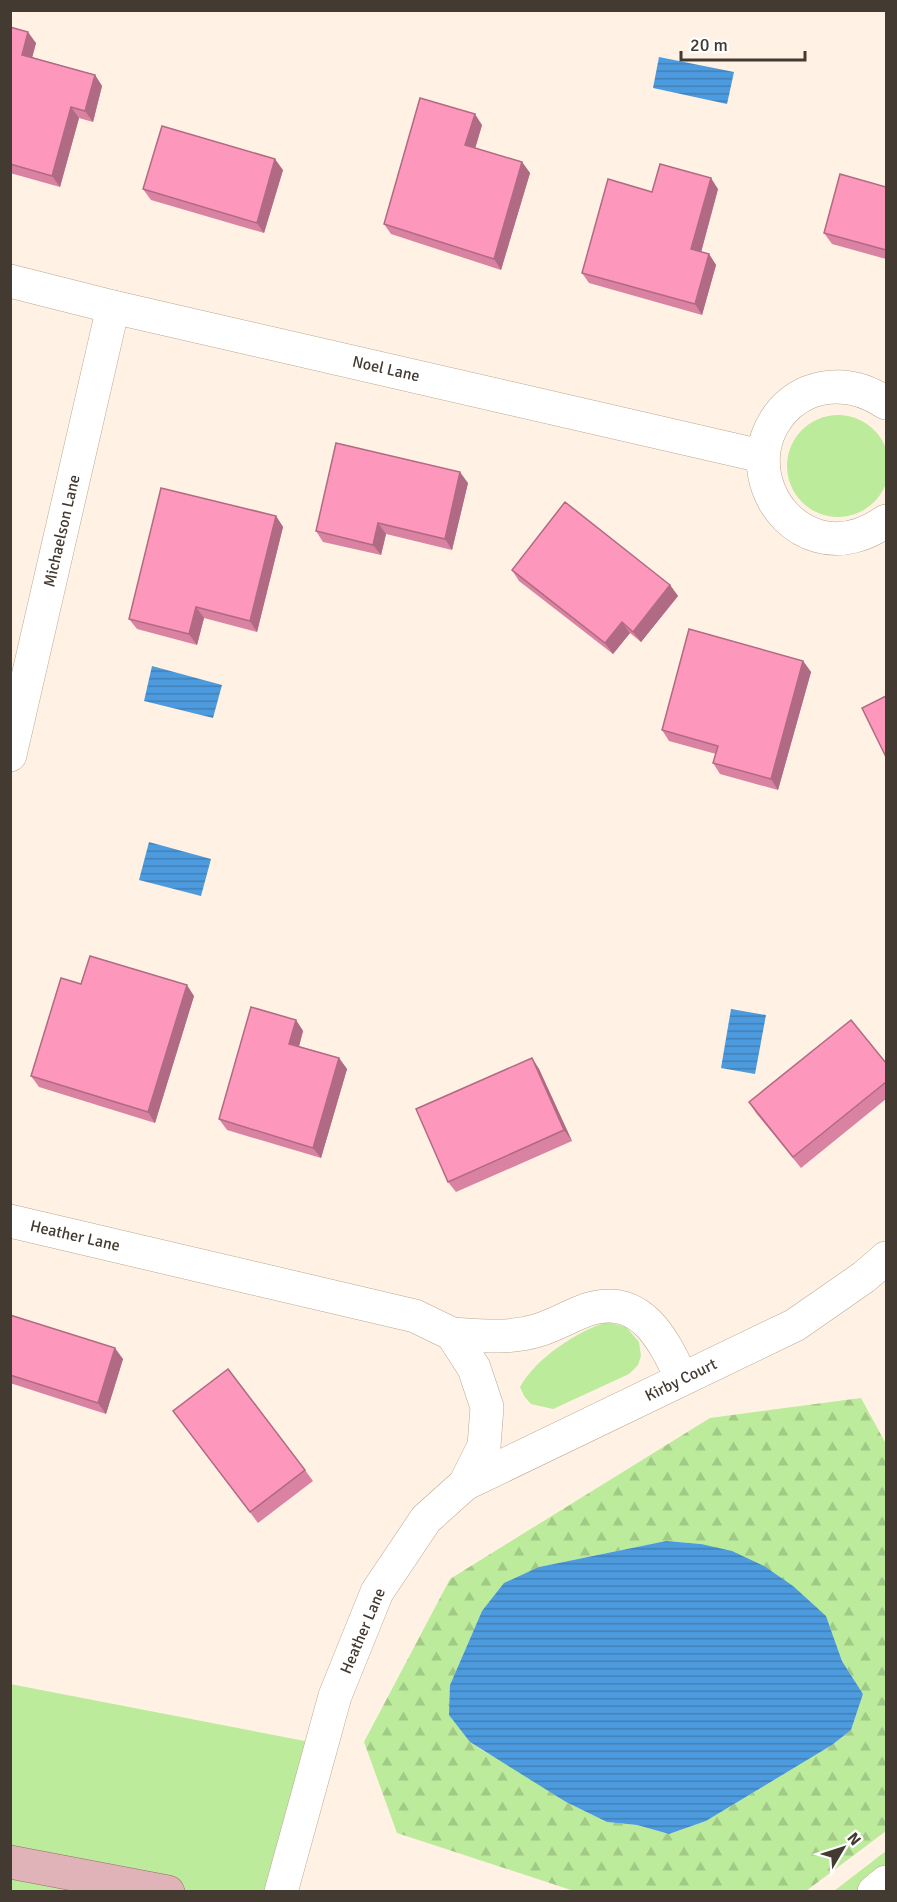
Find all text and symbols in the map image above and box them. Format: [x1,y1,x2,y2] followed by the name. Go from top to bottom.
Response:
[681,24,806,62] scale bar
[690,34,728,56] text: 20 m
[350,352,422,386] street label: Noel Lane
[39,473,85,589] street label: Michaelson Lane
[28,1216,122,1256] street label: Heather Lane
[642,1354,721,1406] street label: Kirby Court
[336,1585,390,1677] street label: Heather Lane
[813,1818,873,1878] north arrow
[843,1829,865,1850] text: N

